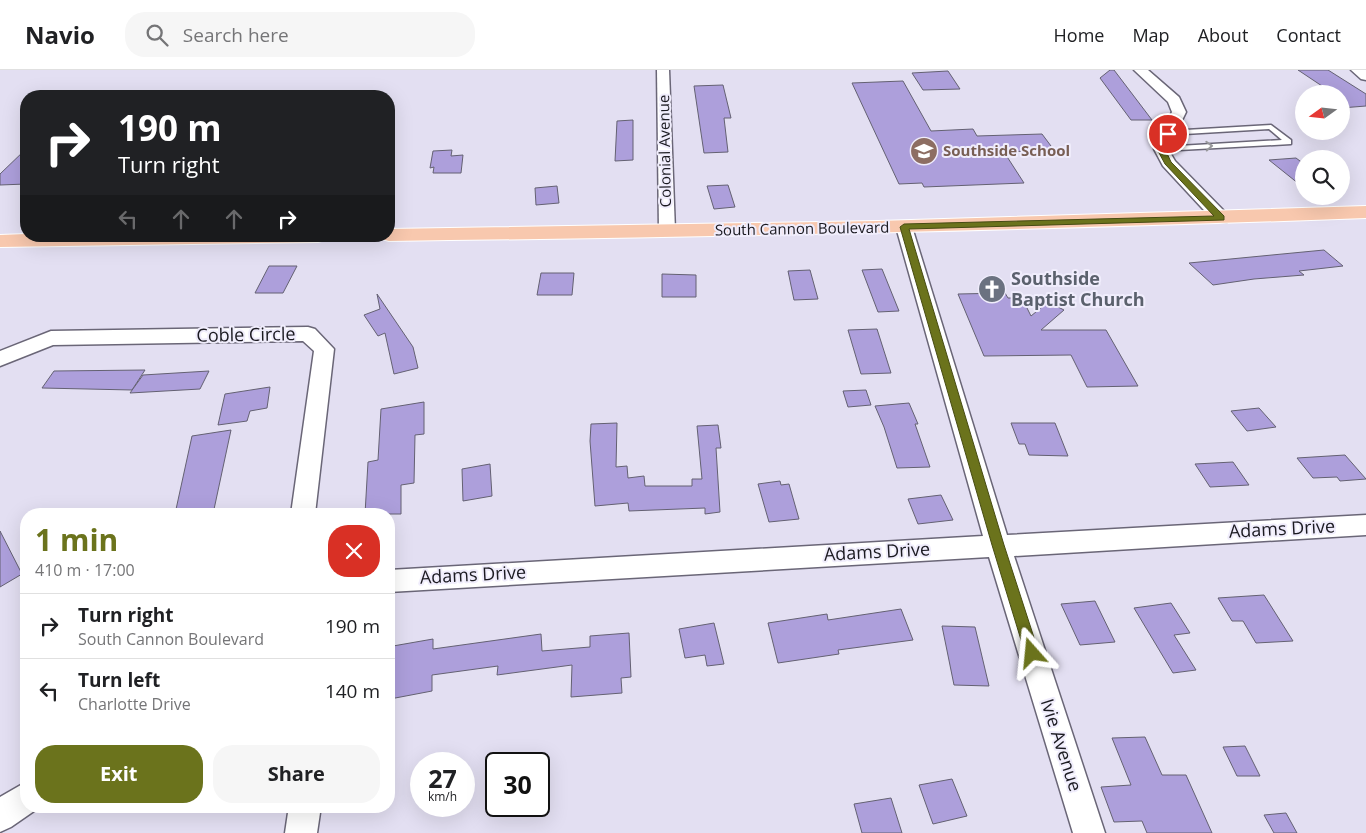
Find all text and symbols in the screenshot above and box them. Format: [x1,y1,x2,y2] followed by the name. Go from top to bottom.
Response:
[125,12,475,57] search box
[25,18,95,51] text: Navio
[143,21,171,49] icon: search
[183,22,289,48] text: Search here
[1054,23,1104,47] text: Home
[1132,23,1170,47] text: Map
[1198,23,1248,47] text: About
[1276,23,1341,47] text: Contact
[1295,85,1350,140] north arrow
[1295,85,1350,205] map controls
[653,95,675,207] street label: Colonial Avenue
[118,104,222,151] text: 190 m
[35,110,100,175] icon: right
[1147,113,1189,155] pin
[1154,120,1182,148] icon: arrive
[909,136,939,166] school or university icon: Southside School
[943,140,1070,160] place label: Southside School
[1206,141,1214,152] one-way arrow
[118,149,220,179] text: Turn right
[1295,150,1350,205] button: search
[114,205,142,233] icon: left
[167,205,195,233] icon: ahead
[220,205,248,233] icon: ahead
[273,205,301,233] icon: right
[715,216,889,240] street label: South Cannon Boulevard
[1011,266,1145,311] place label: Southside Baptist Church
[977,274,1007,304] church icon: Southside Baptist Church
[196,321,296,347] street label: Coble Circle
[1228,513,1336,543] street label: Adams Drive
[35,519,118,560] text: 1 min
[328,525,380,577] button: close
[823,536,931,566] street label: Adams Drive
[35,559,135,581] text: 410 m · 17:00
[419,559,527,589] street label: Adams Drive
[78,602,173,628] text: Turn right
[35,612,63,640] icon: right
[325,613,380,639] text: 190 m
[1005,626,1057,678] position arrow
[78,628,264,650] text: South Cannon Boulevard
[78,667,160,693] text: Turn left
[35,677,63,705] icon: left
[325,678,380,704] text: 140 m
[78,693,191,715] text: Charlotte Drive
[1036,695,1088,794] street label: Ivie Avenue
[35,745,203,803] button: Exit
[213,745,380,803] button: Share
[485,752,550,817] speed limit sign: 30
[428,761,457,795] text: 27
[428,788,457,805] text: km/h

